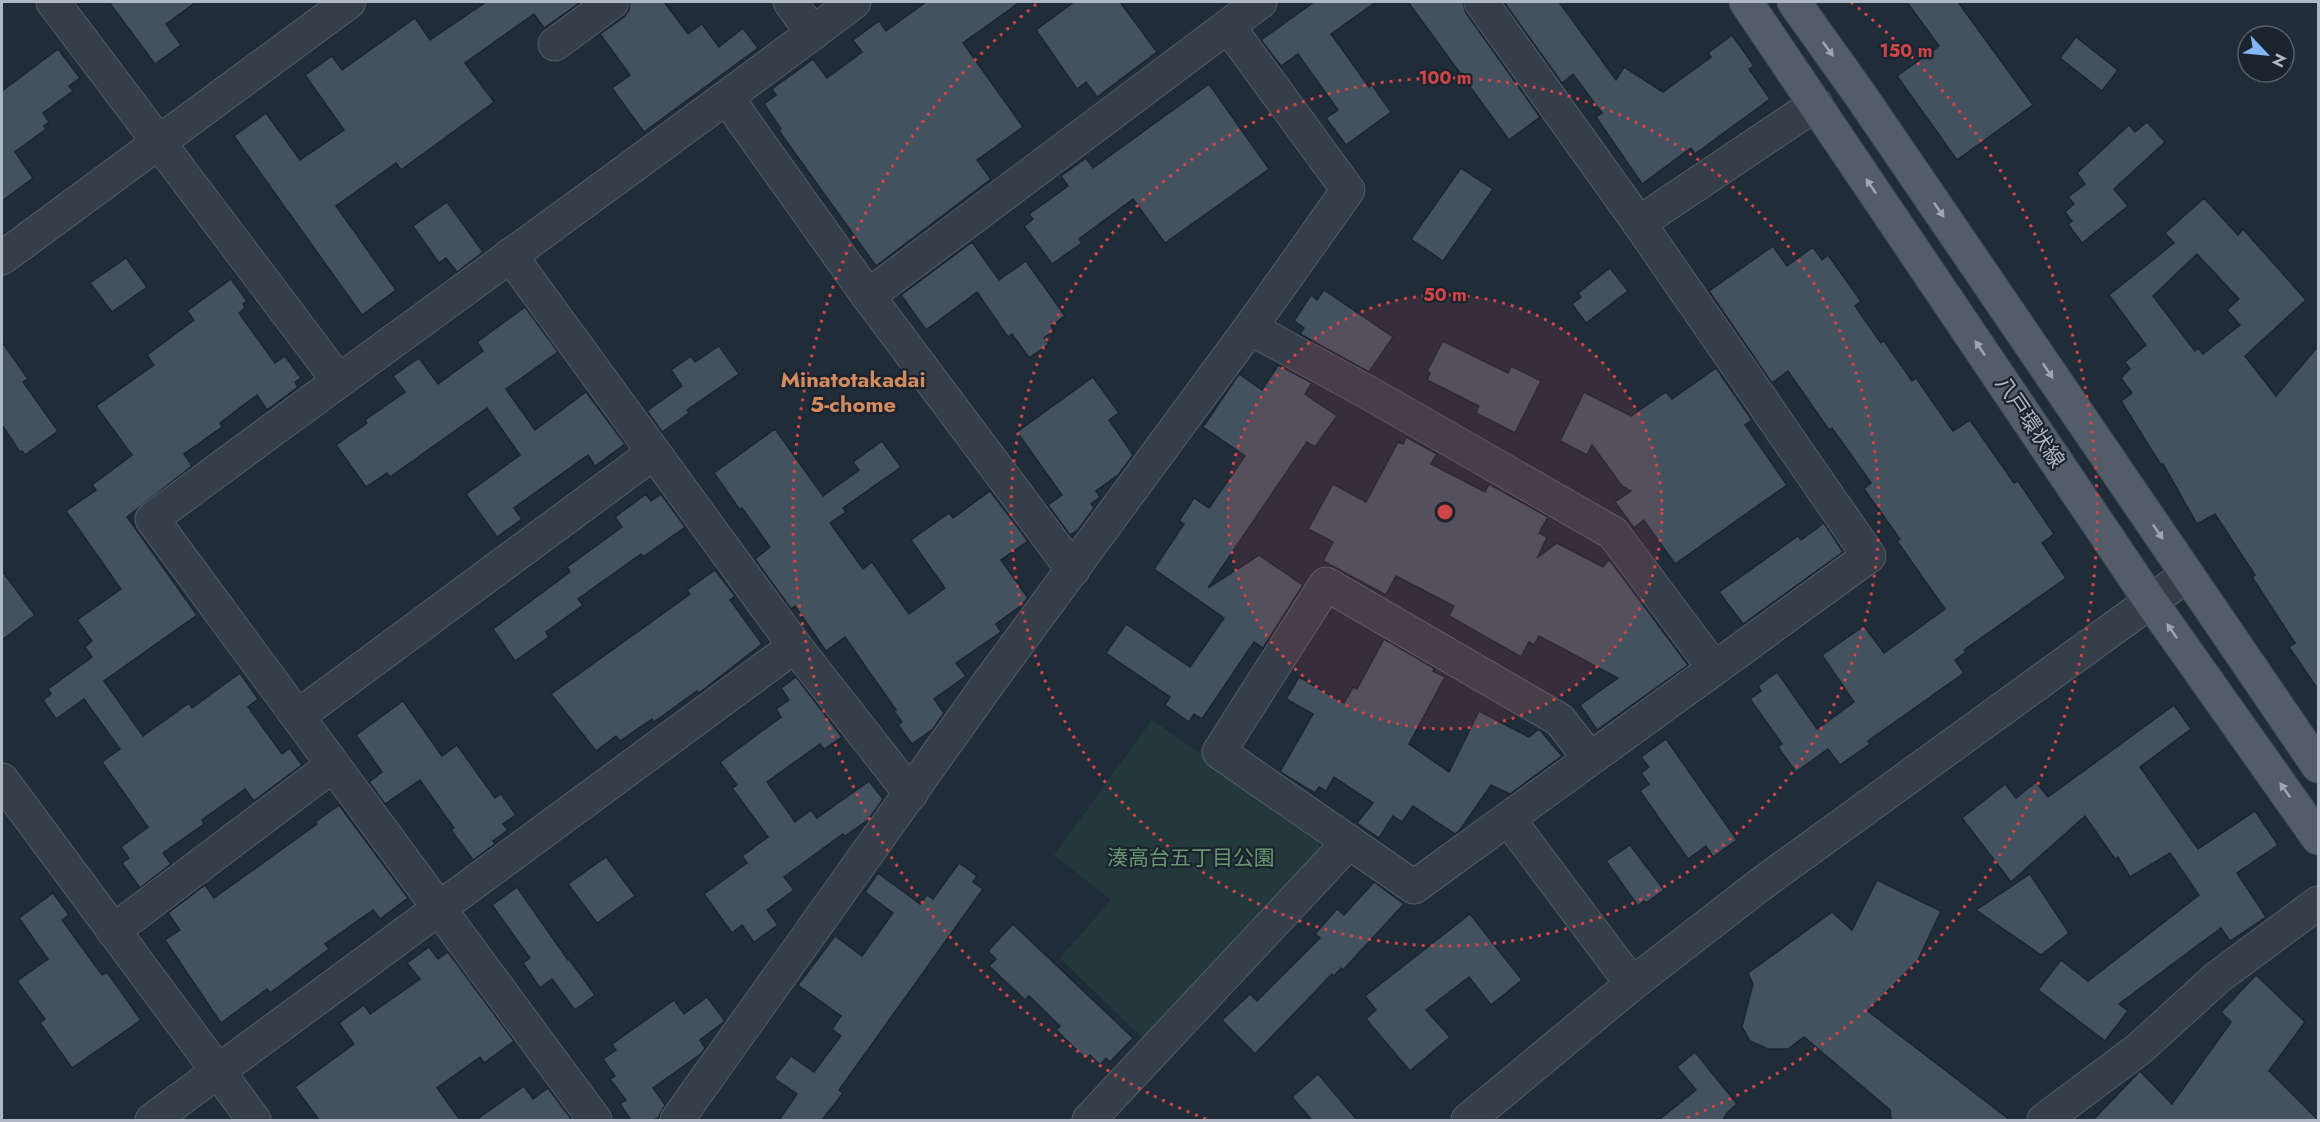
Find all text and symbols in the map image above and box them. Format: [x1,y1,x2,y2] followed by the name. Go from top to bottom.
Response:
[2236,24,2296,84] north arrow
[1880,38,1932,64] text: 150 m
[1822,41,1834,57] one-way arrow
[2266,50,2292,71] text: N
[1418,65,1472,91] text: 100 m
[1866,178,1877,195] one-way arrow
[1933,201,1945,217] one-way arrow
[1423,282,1467,308] text: 50 m
[1975,340,1986,356] one-way arrow
[780,363,926,420] district label: Minatotakadai 5-chome
[2043,363,2054,379] one-way arrow
[1988,370,2072,474] street label: 八戸環状線
[1435,502,1455,522] centre of rings
[2152,524,2164,540] one-way arrow
[2166,624,2178,640] one-way arrow
[2279,783,2291,799] one-way arrow
[1107,843,1275,873] park label: 湊高台五丁目公園

